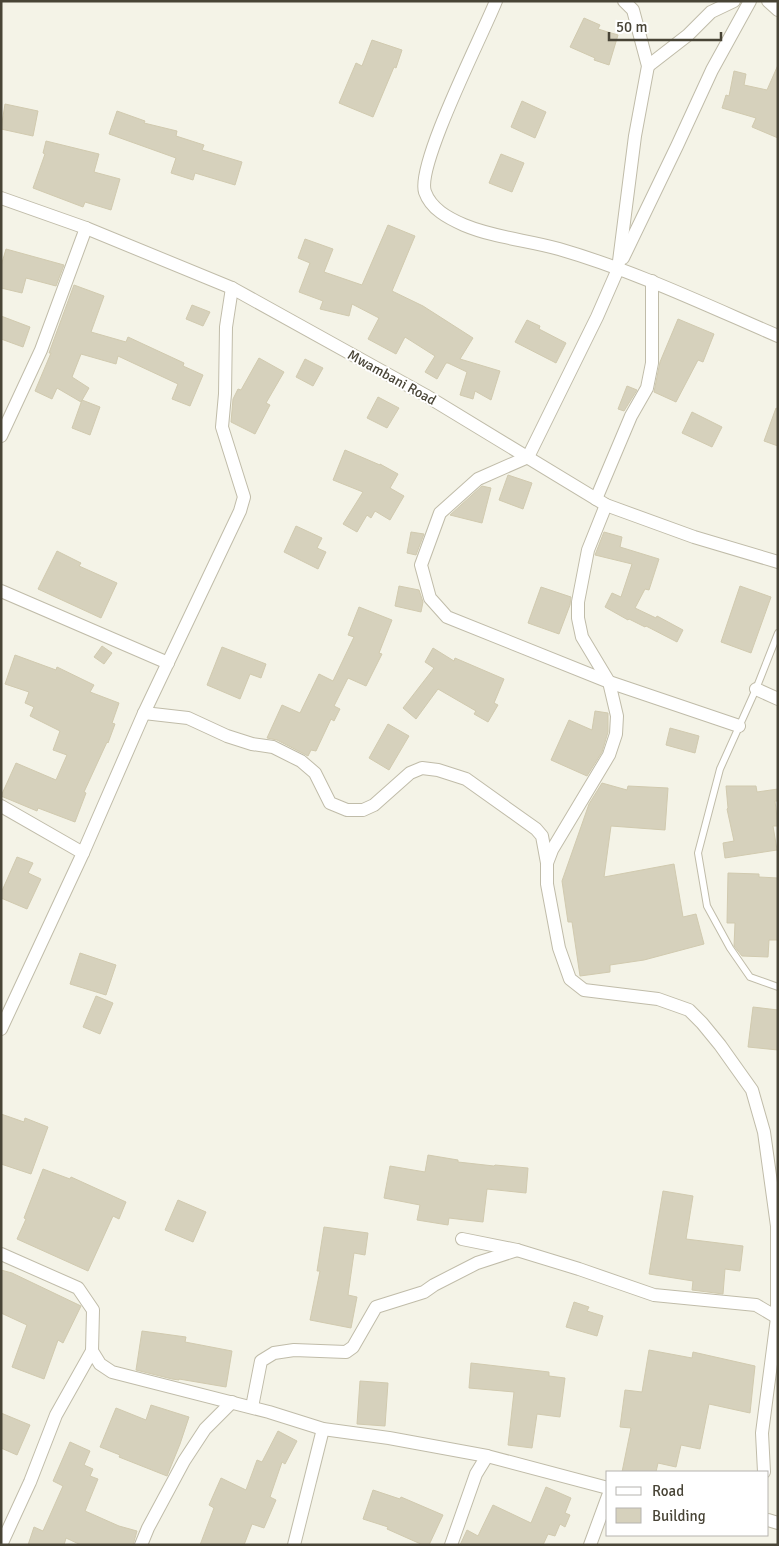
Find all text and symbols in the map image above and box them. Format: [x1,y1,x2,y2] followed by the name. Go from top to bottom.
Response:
[609,10,722,42] scale bar
[616,18,647,36] text: 50 m
[345,346,439,409] street label: Mwambani Road
[606,1471,769,1536] legend
[652,1482,684,1500] text: Road
[652,1507,706,1525] text: Building

